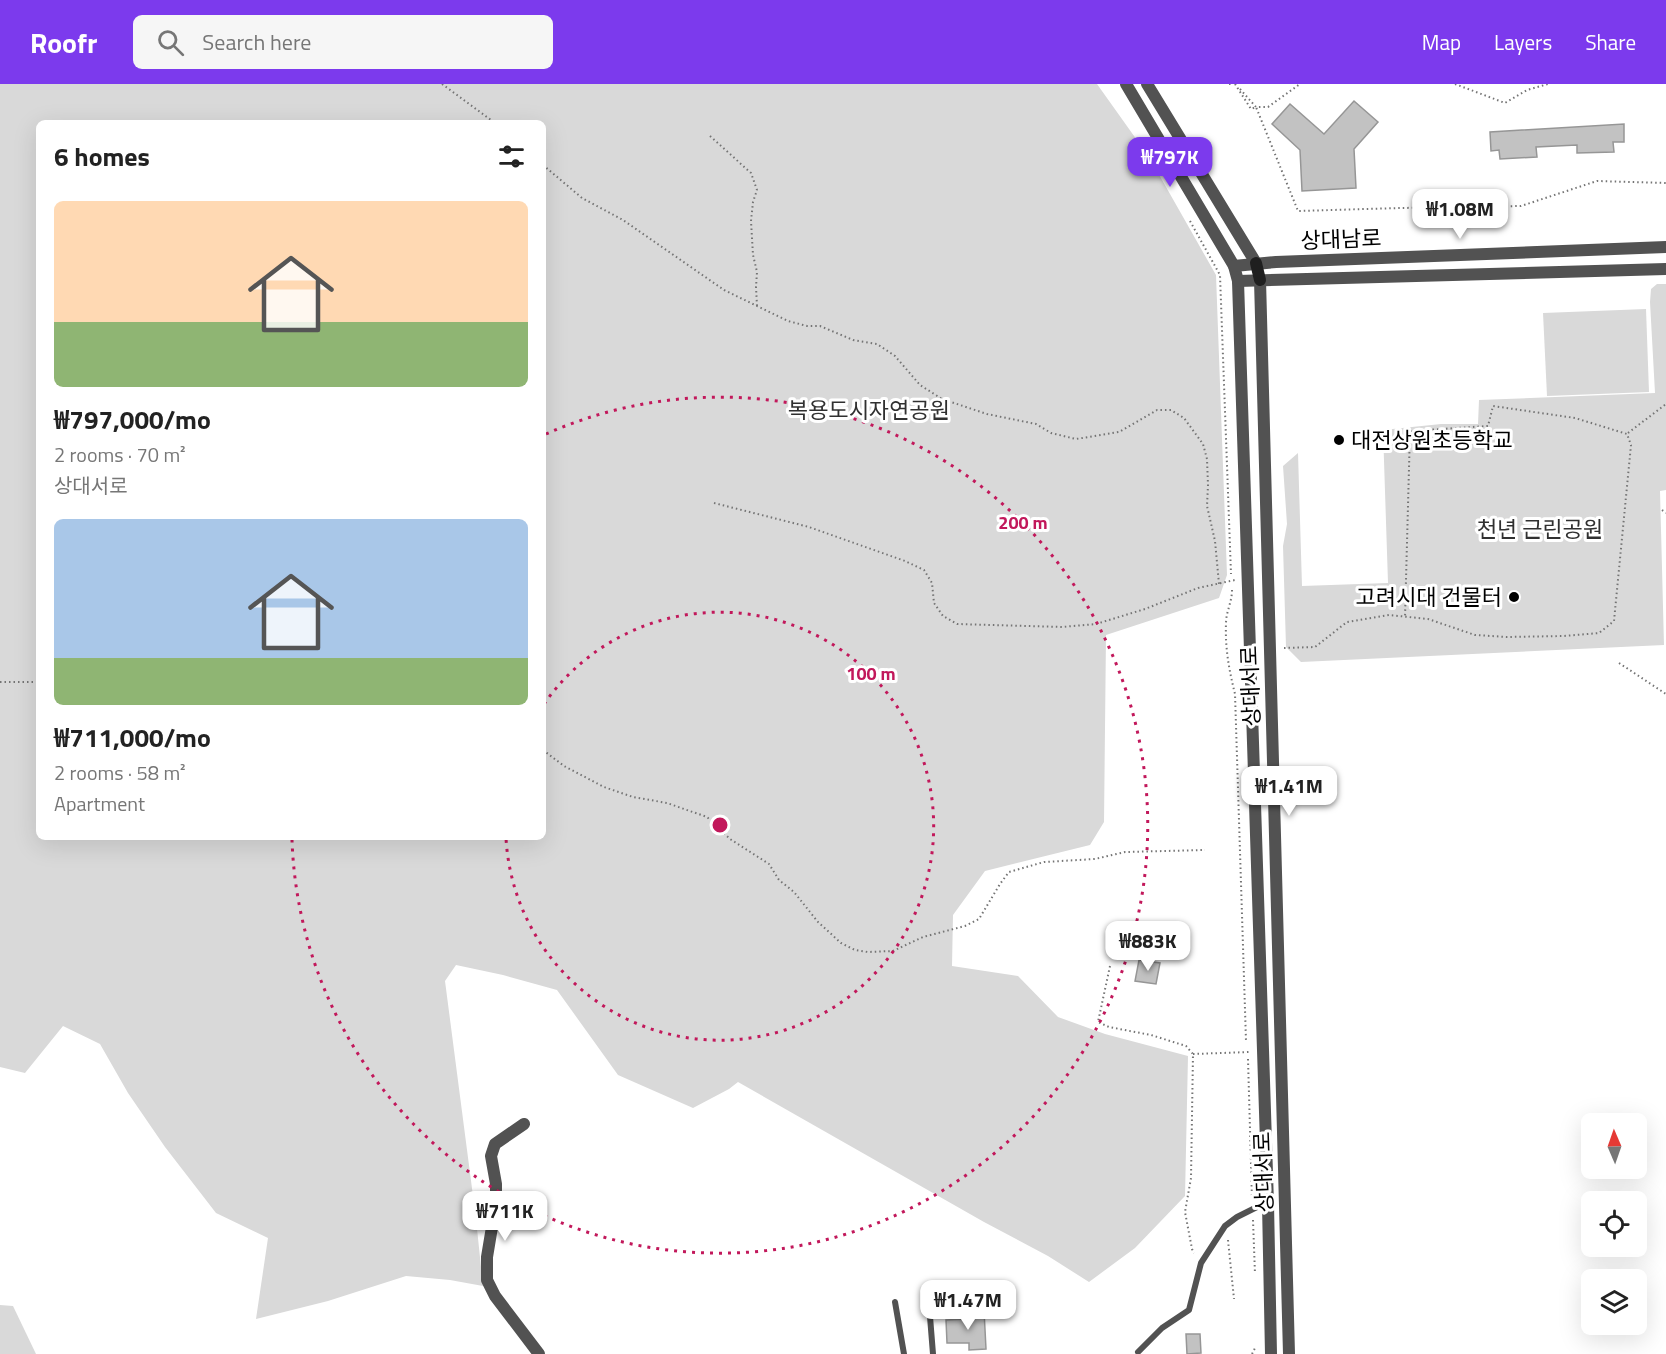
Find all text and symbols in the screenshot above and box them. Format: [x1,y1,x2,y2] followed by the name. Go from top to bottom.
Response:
[133,15,553,69] search box
[30,21,97,64] text: Roofr
[202,25,311,59] text: Search here
[154,26,187,59] icon: search
[1422,26,1461,58] text: Map
[1494,26,1552,58] text: Layers
[1585,26,1636,58] text: Share
[54,137,150,176] text: 6 homes
[1128,137,1212,188] pin: ₩797K
[495,140,528,173] icon: filters
[1141,141,1199,172] text: ₩797K
[1411,189,1509,240] pin: ₩1.08M
[1426,193,1494,224] text: ₩1.08M
[1300,221,1382,257] street label: 상대남로
[237,240,345,348] icon: home
[788,393,950,427] park label: 복용도시자연공원
[54,400,211,439] text: ₩797,000/mo
[1351,423,1513,457] place label: 대전상원초등학교
[1332,433,1346,447] marker: 대전상원초등학교
[54,439,186,470] text: 2 rooms · 70 m²
[54,470,128,501] text: 상대서로
[998,509,1048,536] text: 200 m
[1477,512,1603,546] park label: 천년 근린공원
[237,558,345,666] icon: home
[1355,580,1502,614] place label: 고려시대 건물터
[1507,590,1521,604] marker: 고려시대 건물터
[1232,645,1268,727] street label: 상대서로
[846,660,896,687] text: 100 m
[54,718,211,757] text: ₩711,000/mo
[54,757,186,788] text: 2 rooms · 58 m²
[1240,766,1338,817] pin: ₩1.41M
[1255,770,1323,801] text: ₩1.41M
[54,788,145,819] text: Apartment
[710,815,730,835] centre of rings
[1106,921,1190,972] pin: ₩883K
[1119,925,1177,956] text: ₩883K
[1581,1113,1647,1179] north arrow
[1581,1113,1647,1335] map controls
[1245,1131,1281,1213] street label: 상대서로
[463,1191,547,1242] pin: ₩711K
[1581,1191,1647,1257] button: locate
[476,1195,534,1226] text: ₩711K
[1581,1269,1647,1335] button: layers
[919,1280,1017,1331] pin: ₩1.47M
[934,1284,1002,1315] text: ₩1.47M

